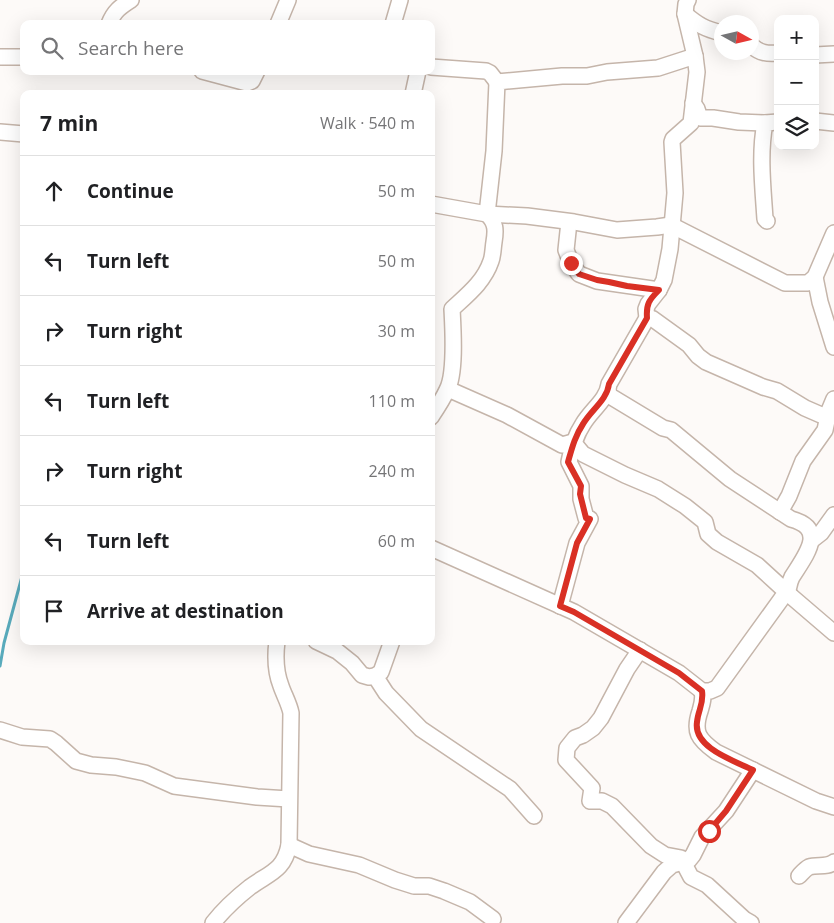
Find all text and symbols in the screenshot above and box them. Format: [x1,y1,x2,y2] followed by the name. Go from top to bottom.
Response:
[714,15,759,60] north arrow
[774,15,819,150] map controls
[774,15,819,60] button: +
[20,20,435,75] search box
[38,34,66,62] icon: search
[78,35,184,61] text: Search here
[774,60,819,105] button: −
[774,105,819,150] button: layers
[40,109,98,137] text: 7 min
[320,112,415,134] text: Walk · 540 m
[40,177,68,205] icon: ahead
[87,178,174,204] text: Continue
[378,180,415,202] text: 50 m
[40,247,68,275] icon: left
[87,248,169,274] text: Turn left
[378,250,415,272] text: 50 m
[560,252,583,275] route end
[40,317,68,345] icon: right
[87,318,182,344] text: Turn right
[378,320,415,342] text: 30 m
[40,387,68,415] icon: left
[87,388,169,414] text: Turn left
[369,390,415,412] text: 110 m
[40,457,68,485] icon: right
[87,458,182,484] text: Turn right
[369,460,415,482] text: 240 m
[40,527,68,555] icon: left
[87,528,169,554] text: Turn left
[378,530,415,552] text: 60 m
[40,597,68,625] icon: arrive
[87,598,284,624] text: Arrive at destination
[698,820,721,843] route start

